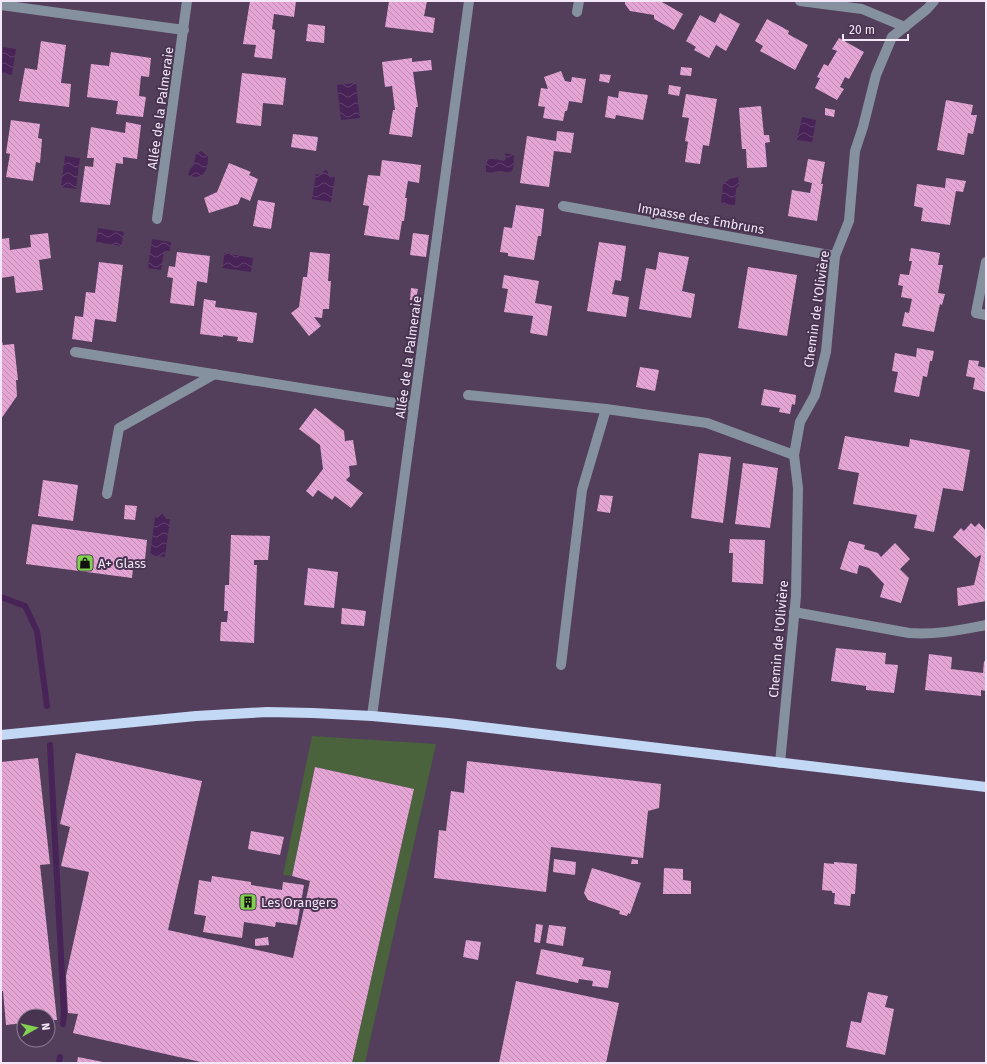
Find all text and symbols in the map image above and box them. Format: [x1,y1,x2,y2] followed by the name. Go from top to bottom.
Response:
[843,16,908,42] scale bar
[849,23,875,37] text: 20 m
[144,46,177,170] street label: Allée de la Palmeraie
[636,200,765,237] street label: Impasse des Embruns
[801,250,832,368] street label: Chemin de l'Olivière
[392,295,425,419] street label: Allée de la Palmeraie
[75,553,95,573] shop icon: A+ Glass
[98,556,146,571] place label: A+ Glass
[766,580,791,698] street label: Chemin de l'Olivière
[238,892,258,912] building icon: Les Orangers
[261,895,337,910] place label: Les Orangers
[16,1008,56,1048] north arrow
[38,1022,52,1031] text: N

